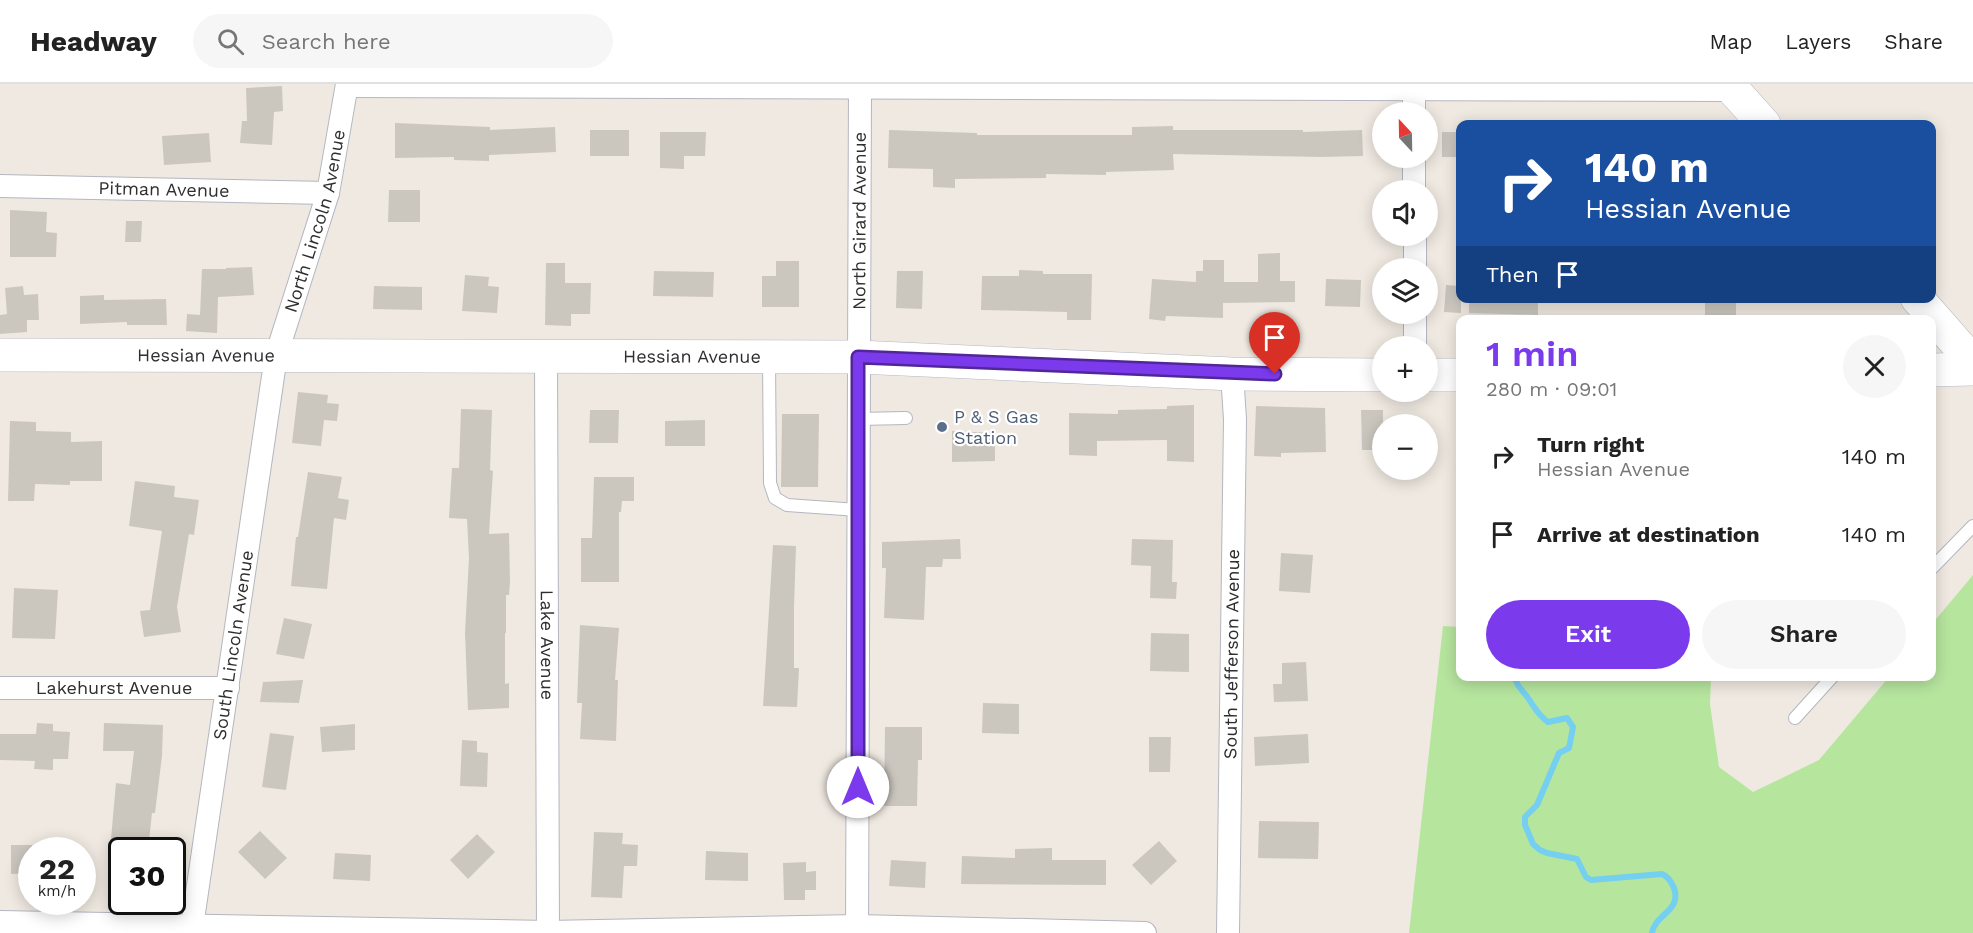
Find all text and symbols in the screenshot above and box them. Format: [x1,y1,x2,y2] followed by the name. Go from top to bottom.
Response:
[193,14,613,68] search box
[30,25,157,58] text: Headway
[214,25,247,58] icon: search
[262,29,391,54] text: Search here
[1709,29,1752,54] text: Map
[1785,29,1851,54] text: Layers
[1884,29,1943,54] text: Share
[1372,102,1438,168] north arrow
[1372,102,1438,480] map controls
[280,128,349,315] street label: North Lincoln Avenue
[848,132,870,310] street label: North Girard Avenue
[1585,143,1709,192] text: 140 m
[1486,144,1564,222] icon: right
[98,177,230,201] street label: Pitman Avenue
[1372,180,1438,246] button: sound
[1585,193,1791,225] text: Hessian Avenue
[1372,258,1438,324] button: layers
[1551,258,1584,291] icon: arrive
[1486,262,1539,287] text: Then
[1249,312,1300,374] pin
[1258,321,1291,354] icon: arrive
[1486,333,1578,375] text: 1 min
[1843,335,1906,398] button: close
[1372,336,1438,402] button: +
[137,344,275,366] street label: Hessian Avenue
[623,345,761,367] street label: Hessian Avenue
[1486,377,1617,401] text: 280 m · 09:01
[954,406,1038,448] place label: P & S Gas Station
[1372,414,1438,480] button: −
[935,420,949,434] marker: P & S Gas Station
[1537,432,1644,457] text: Turn right
[1486,440,1519,473] icon: right
[1842,444,1906,469] text: 140 m
[1537,457,1690,481] text: Hessian Avenue
[1486,518,1519,551] icon: arrive
[1537,522,1760,547] text: Arrive at destination
[1842,522,1906,547] text: 140 m
[209,549,257,741] street label: South Lincoln Avenue
[1219,549,1243,759] street label: South Jefferson Avenue
[537,590,558,700] street label: Lake Avenue
[1486,600,1690,669] button: Exit
[1702,600,1906,669] button: Share
[36,677,192,698] street label: Lakehurst Avenue
[826,755,890,819] position arrow
[108,837,186,915] speed limit sign: 30
[39,851,75,886] text: 22
[38,882,76,900] text: km/h

